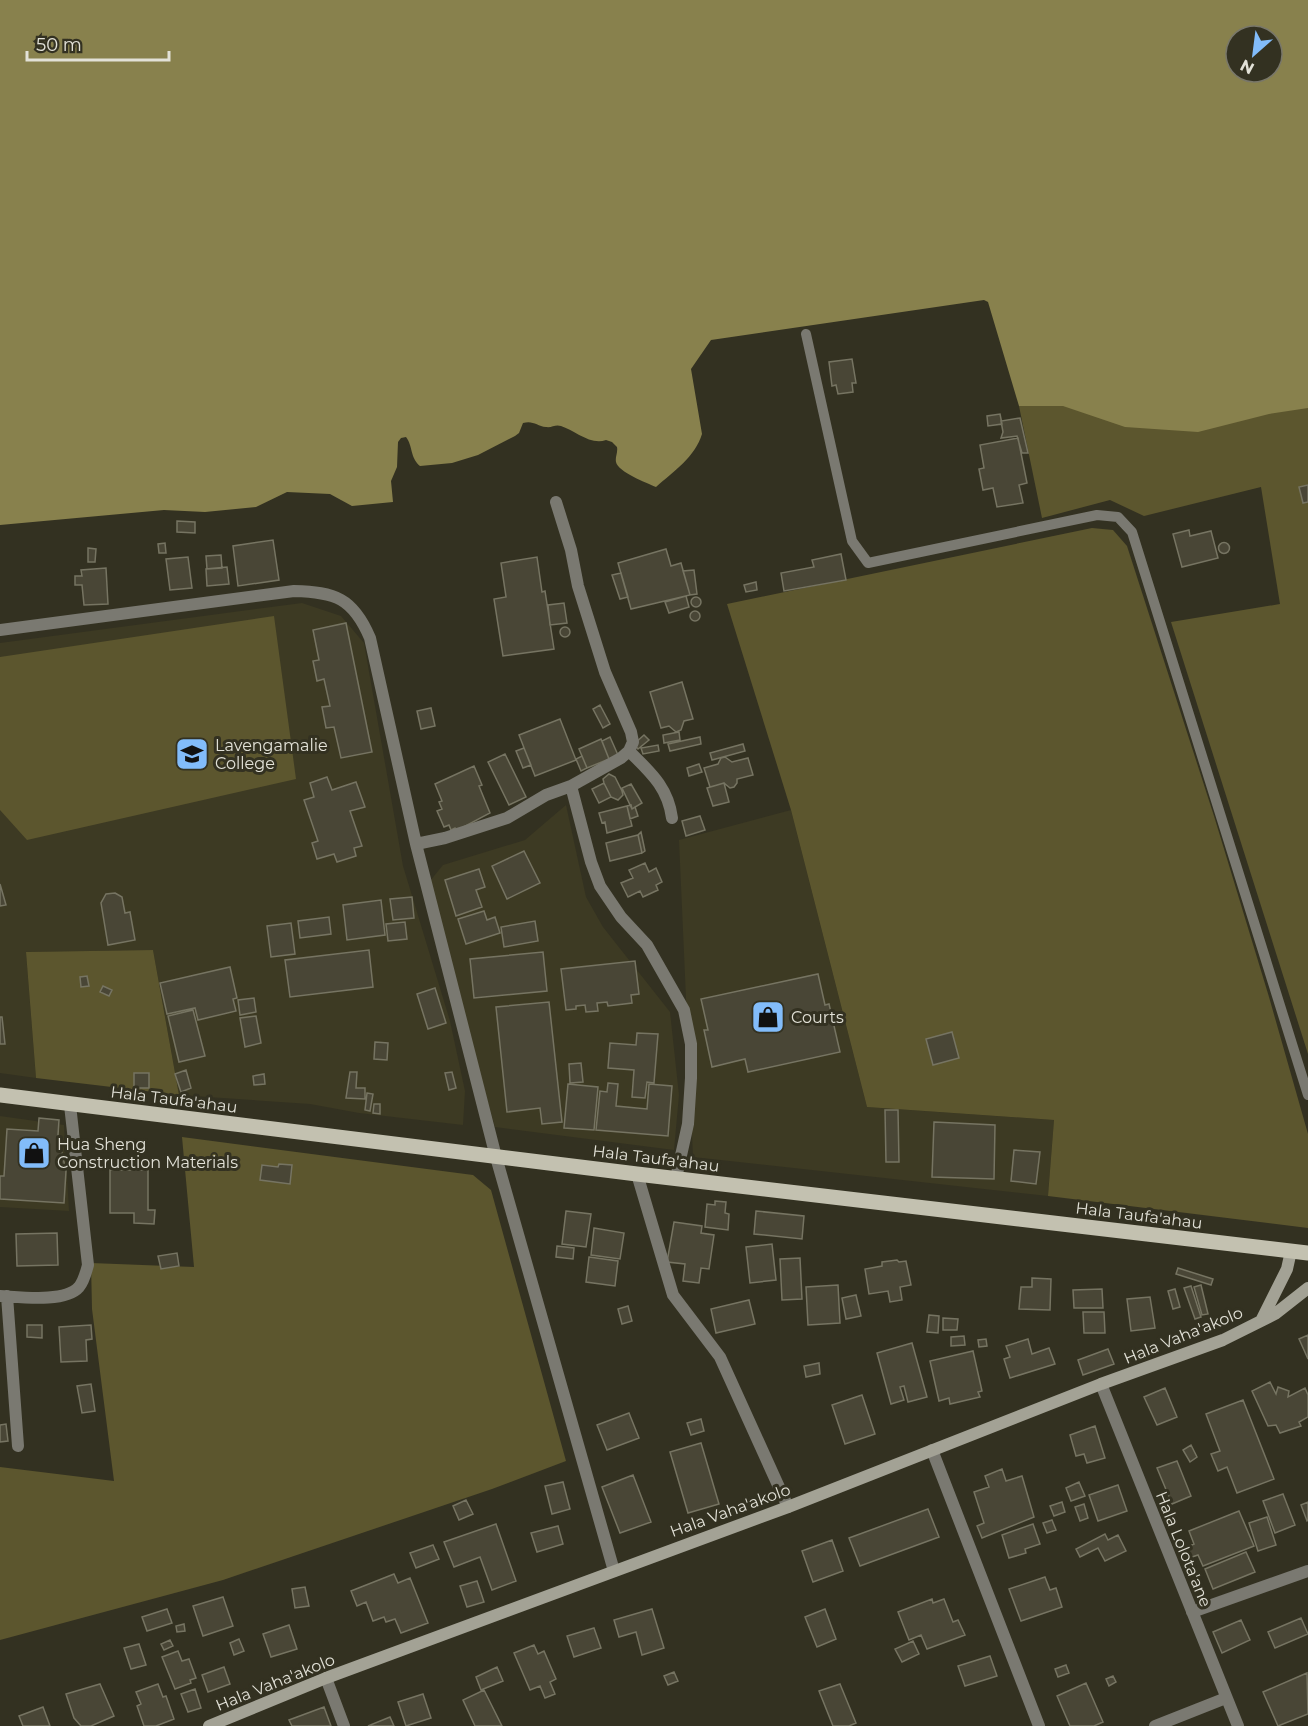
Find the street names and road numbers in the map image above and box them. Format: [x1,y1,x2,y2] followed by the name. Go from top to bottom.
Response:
[109,1082,238,1117] street label: Hala Taufa'ahau
[591,1141,720,1176] street label: Hala Taufa'ahau
[1074,1198,1203,1233] street label: Hala Taufa'ahau
[1121,1303,1245,1368] street label: Hala Vaha'akolo
[667,1480,793,1541] street label: Hala Vaha'akolo
[1152,1489,1215,1610] street label: Hala Lolota'ane
[213,1650,337,1715] street label: Hala Vaha'akolo

